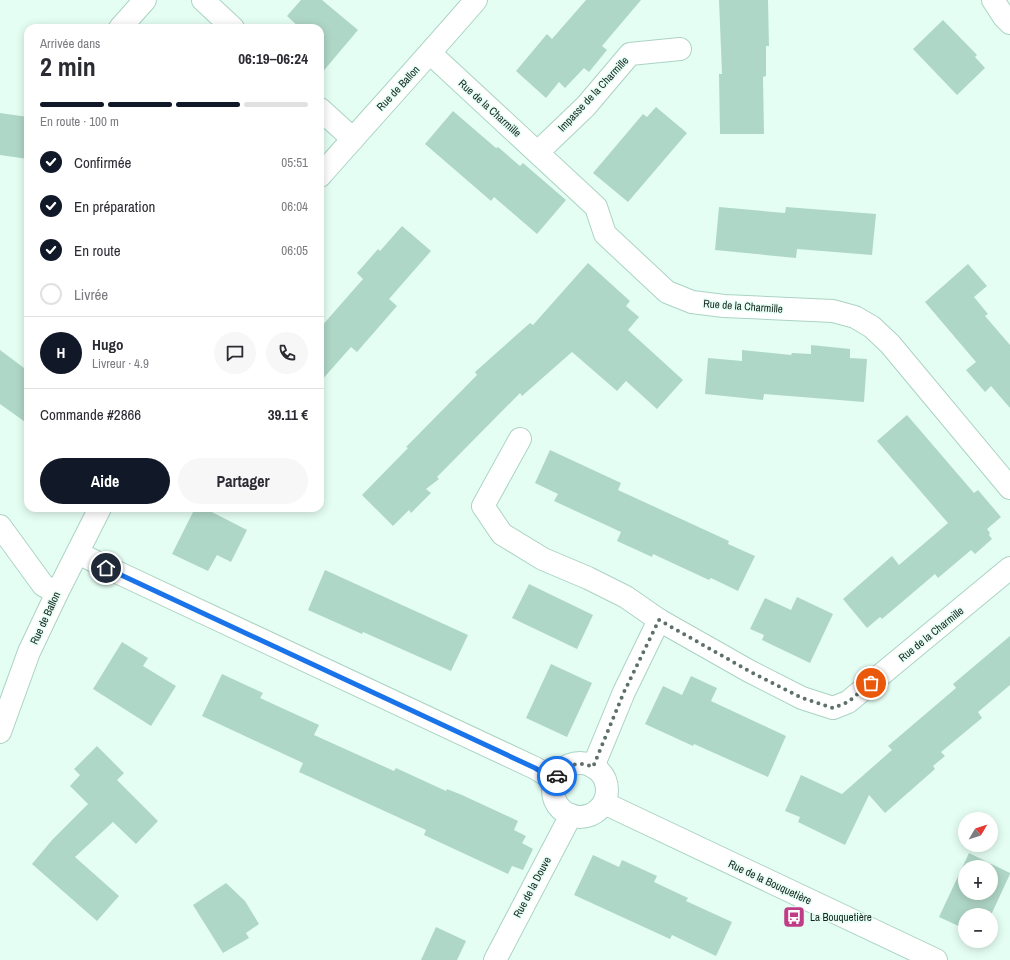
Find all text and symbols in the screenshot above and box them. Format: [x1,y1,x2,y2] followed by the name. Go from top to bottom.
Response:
[40,35,100,52] text: Arrivée dans
[238,48,308,69] text: 06:19–06:24
[40,49,96,84] text: 2 min
[555,54,631,134] street label: Impasse de la Charmille
[374,63,422,113] street label: Rue de Ballon
[456,76,524,140] street label: Rue de la Charmille
[40,113,119,130] text: En route · 100 m
[40,151,62,173] icon: check
[74,152,131,173] text: Confirmée
[281,154,308,171] text: 05:51
[40,195,62,217] icon: check
[74,196,155,217] text: En préparation
[281,198,308,215] text: 06:04
[40,239,62,261] icon: check
[74,240,121,261] text: En route
[281,242,308,259] text: 06:05
[74,284,108,305] text: Livrée
[703,296,783,316] street label: Rue de la Charmille
[214,332,256,374] button: chat
[266,332,308,374] button: phone
[92,334,123,355] text: Hugo
[57,342,65,363] text: H
[92,355,149,372] text: Livreur · 4.9
[40,404,141,425] text: Commande #2866
[268,404,308,425] text: 39.11 €
[40,458,170,504] button: Aide
[178,458,308,504] button: Partager
[89,551,123,585] pin
[95,557,117,579] icon: home
[27,589,63,647] street label: Rue de Ballon
[896,603,966,665] street label: Rue de la Charmille
[854,666,888,700] pin
[860,672,882,694] icon: bag
[537,756,577,796] courier
[546,765,568,787] icon: car
[958,812,998,852] north arrow
[958,812,998,948] map controls
[510,854,554,920] street label: Rue de la Douve
[726,857,814,907] street label: Rue de la Bouquetière
[958,860,998,900] button: +
[781,904,807,930] bus stop icon: La Bouquetière
[958,908,998,948] button: −
[810,910,872,924] place label: La Bouquetière

